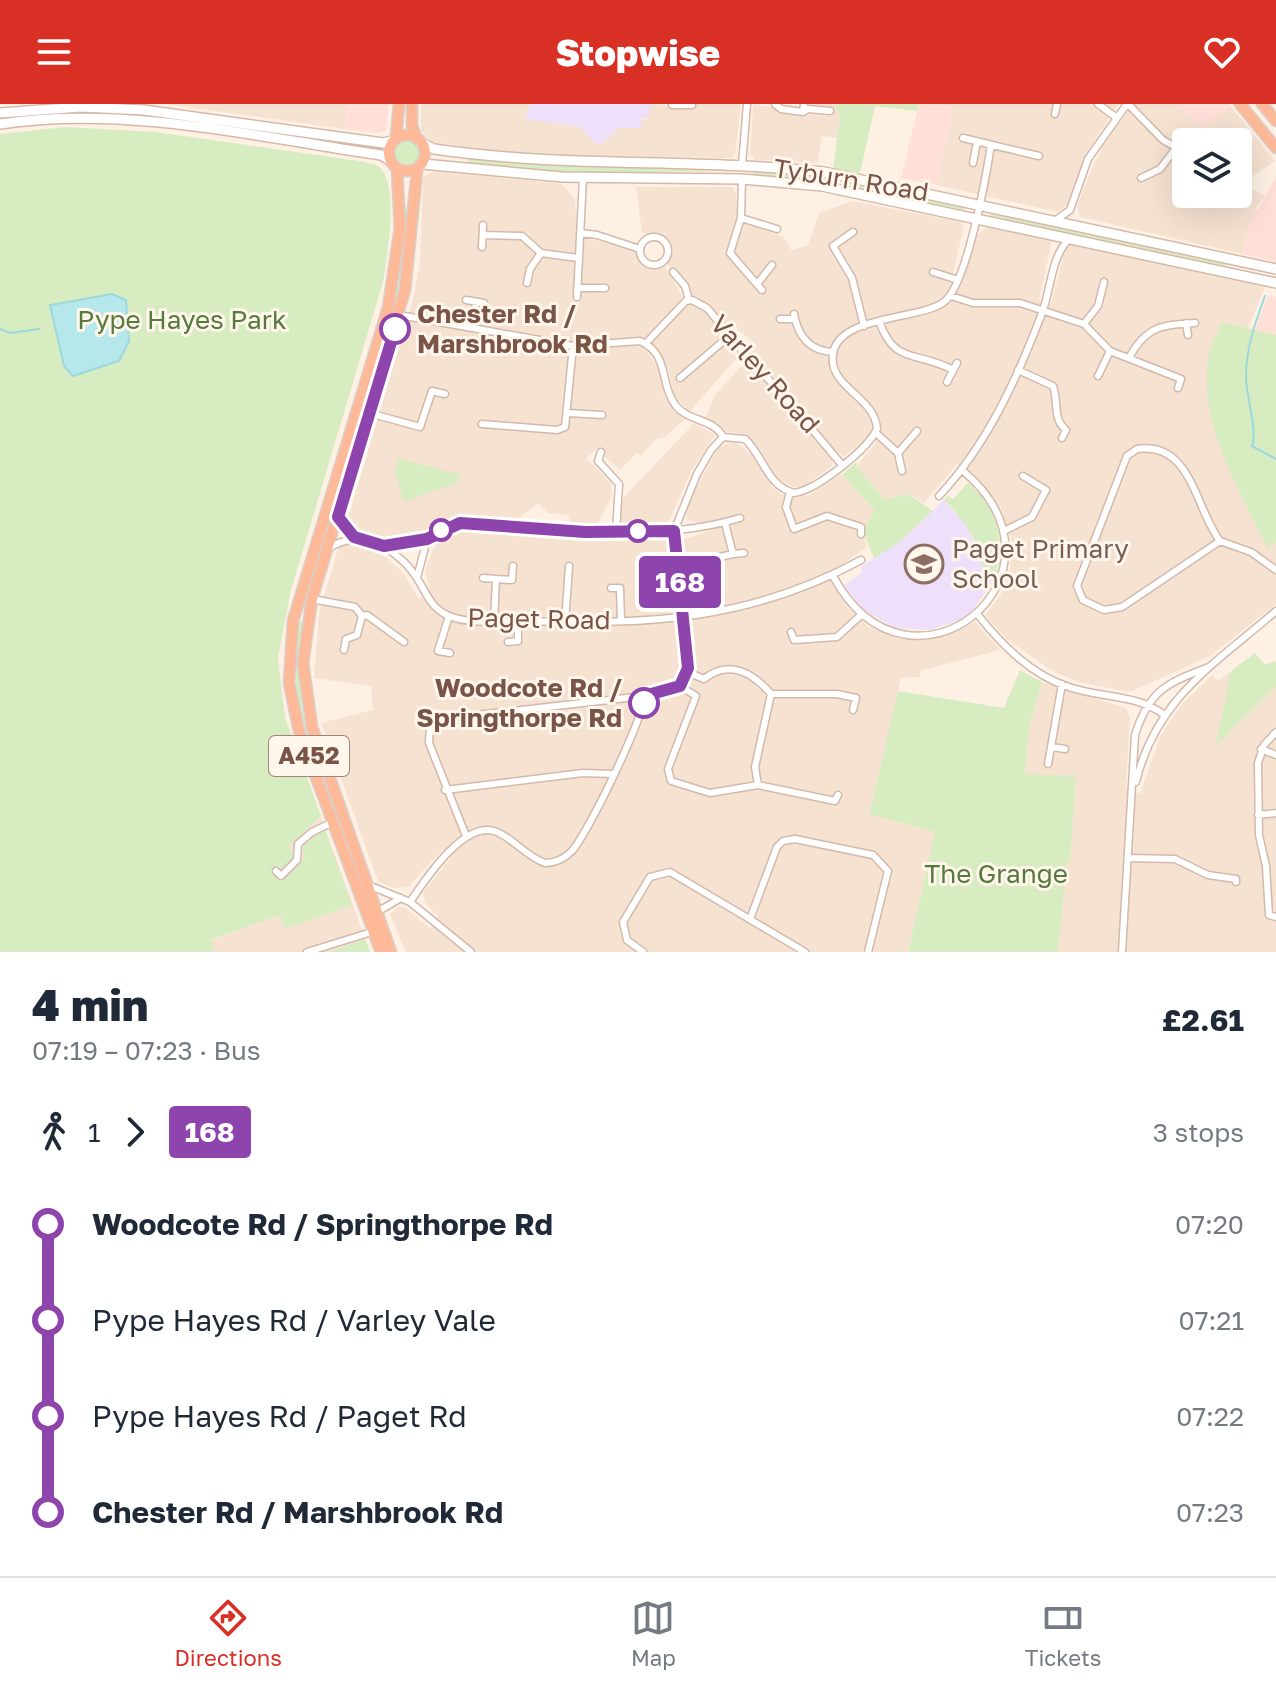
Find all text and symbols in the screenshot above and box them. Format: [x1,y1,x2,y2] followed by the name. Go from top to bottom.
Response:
[32,30,76,74] icon: menu
[1200,30,1244,74] icon: heart
[556,31,720,74] text: Stopwise
[1172,128,1252,208] map controls
[1172,128,1252,208] button: layers
[771,152,931,207] street label: Tyburn Road
[417,298,608,359] place label: Chester Rd / Marshbrook Rd
[77,304,287,335] park label: Pype Hayes Park
[704,308,826,439] street label: Varley Road
[380,314,410,344] marker: Chester Rd / Marshbrook Rd
[430,519,452,541] unlabelled marker
[627,520,649,542] unlabelled marker
[952,533,1129,594] place label: Paget Primary School
[903,543,945,585] school or university icon: Paget Primary School
[634,556,726,608] line badge: 168
[655,565,705,598] text: 168
[467,602,611,635] street label: Paget Road
[416,672,623,733] place label: Woodcote Rd / Springthorpe Rd
[629,688,659,718] marker: Woodcote Rd / Springthorpe Rd
[269,736,349,776] road number: A452
[924,858,1068,889] park label: The Grange
[32,978,148,1031] text: 4 min
[1162,1002,1244,1038] text: £2.61
[32,1035,261,1066] text: 07:19 – 07:23 · Bus
[32,1110,76,1154] icon: walk
[113,1110,157,1154] icon: forward
[185,1115,235,1148] text: 168
[88,1117,101,1148] text: 1
[1153,1117,1244,1148] text: 3 stops
[92,1206,553,1242] text: Woodcote Rd / Springthorpe Rd
[1175,1209,1244,1240] text: 07:20
[92,1302,496,1338] text: Pype Hayes Rd / Varley Vale
[1179,1305,1244,1336] text: 07:21
[92,1398,467,1434] text: Pype Hayes Rd / Paget Rd
[1176,1401,1244,1432] text: 07:22
[92,1494,503,1530] text: Chester Rd / Marshbrook Rd
[1176,1497,1244,1528] text: 07:23
[174,1596,282,1671] tab: Directions
[631,1596,676,1671] tab: Map
[1025,1596,1102,1671] tab: Tickets

